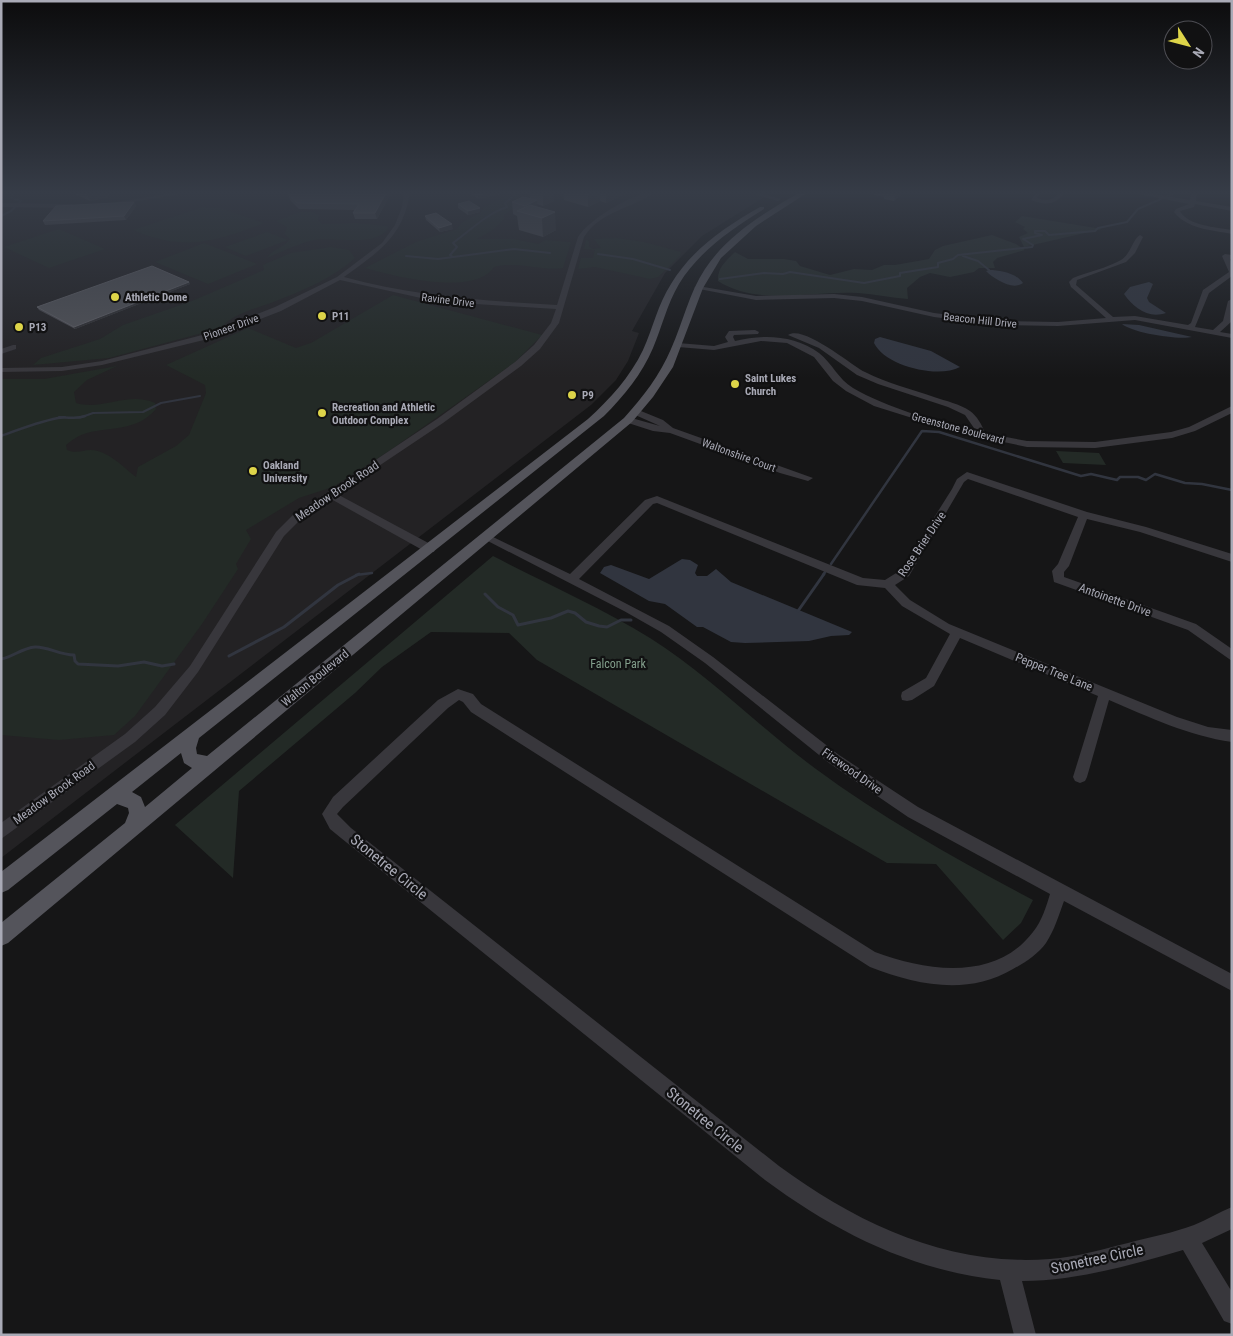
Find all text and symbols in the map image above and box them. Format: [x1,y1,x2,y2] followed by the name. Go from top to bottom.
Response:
[1163,20,1213,70] north arrow
[1190,44,1208,61] text: N
[109,291,121,303] marker: Athletic Dome
[125,291,187,304] place label: Athletic Dome
[421,291,475,310] street label: Ravine Drive
[316,310,328,322] marker: P11
[332,310,349,323] place label: P11
[943,310,1017,331] street label: Beacon Hill Drive
[202,312,260,343] street label: Pioneer Drive
[13,321,25,333] marker: P13
[29,321,47,334] place label: P13
[745,372,796,398] place label: Saint Lukes Church
[729,378,741,390] marker: Saint Lukes Church
[566,389,578,401] marker: P9
[582,389,594,402] place label: P9
[332,401,435,427] place label: Recreation and Athletic Outdoor Complex
[316,407,328,419] marker: Recreation and Athletic Outdoor Complex
[910,410,1006,447] street label: Greenstone Boulevard
[700,436,778,475] street label: Waltonshire Court
[293,458,381,524] street label: Meadow Brook Road
[263,459,307,485] place label: Oakland University
[247,465,259,477] marker: Oakland University
[895,509,949,579] street label: Rose Brier Drive
[1077,580,1153,620] street label: Antoinette Drive
[279,647,351,709] street label: Walton Boulevard
[1013,650,1095,694] street label: Pepper Tree Lane
[590,657,646,671] park label: Falcon Park
[819,745,885,797] street label: Firewood Drive
[11,759,98,827] street label: Meadow Brook Road
[347,830,431,904] street label: Stonetree Circle
[663,1083,747,1157] street label: Stonetree Circle
[1049,1240,1145,1278] street label: Stonetree Circle

